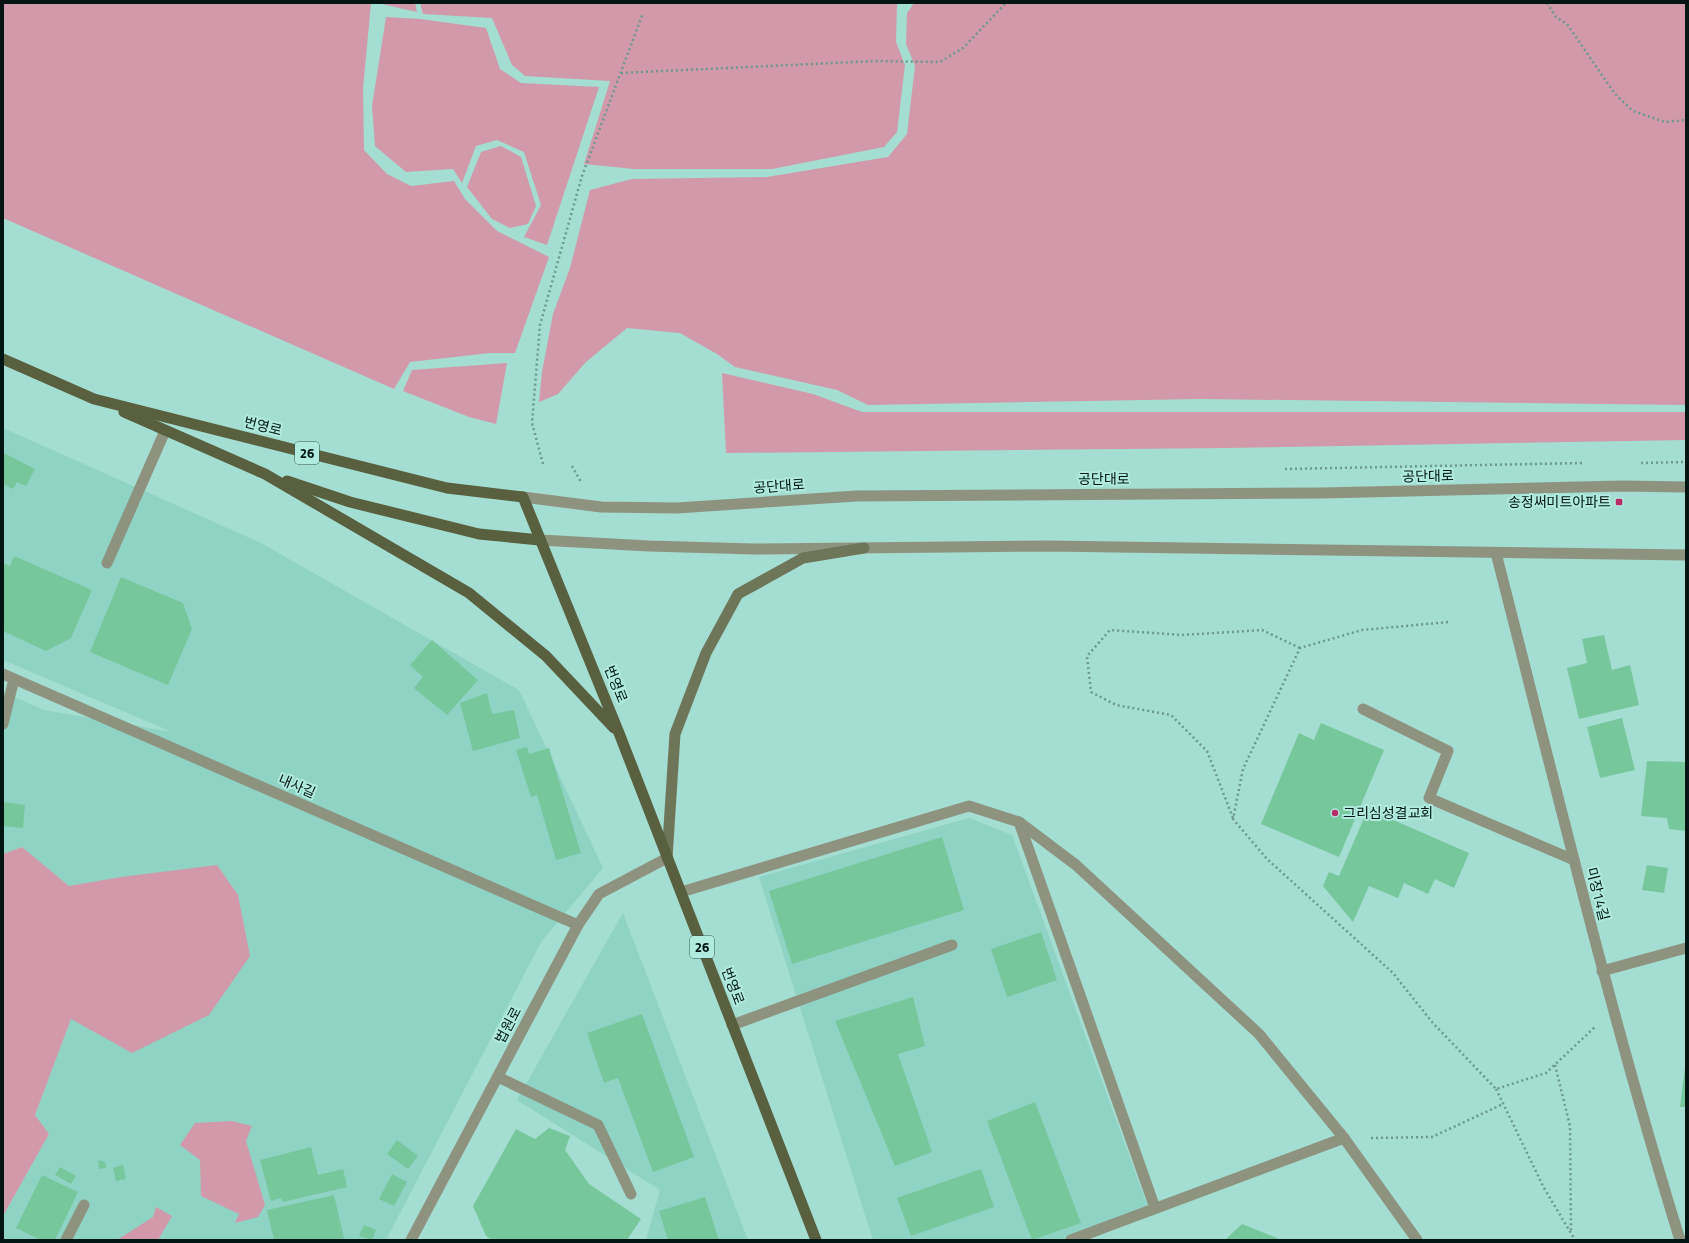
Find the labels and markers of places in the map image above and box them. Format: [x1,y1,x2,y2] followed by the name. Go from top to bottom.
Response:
[1508,491,1611,512] place label: 송정써미트아파트
[1614,497,1624,507] marker: 송정써미트아파트
[1343,802,1433,823] place label: 그리심성결교회
[1330,808,1340,818] marker: 그리심성결교회

